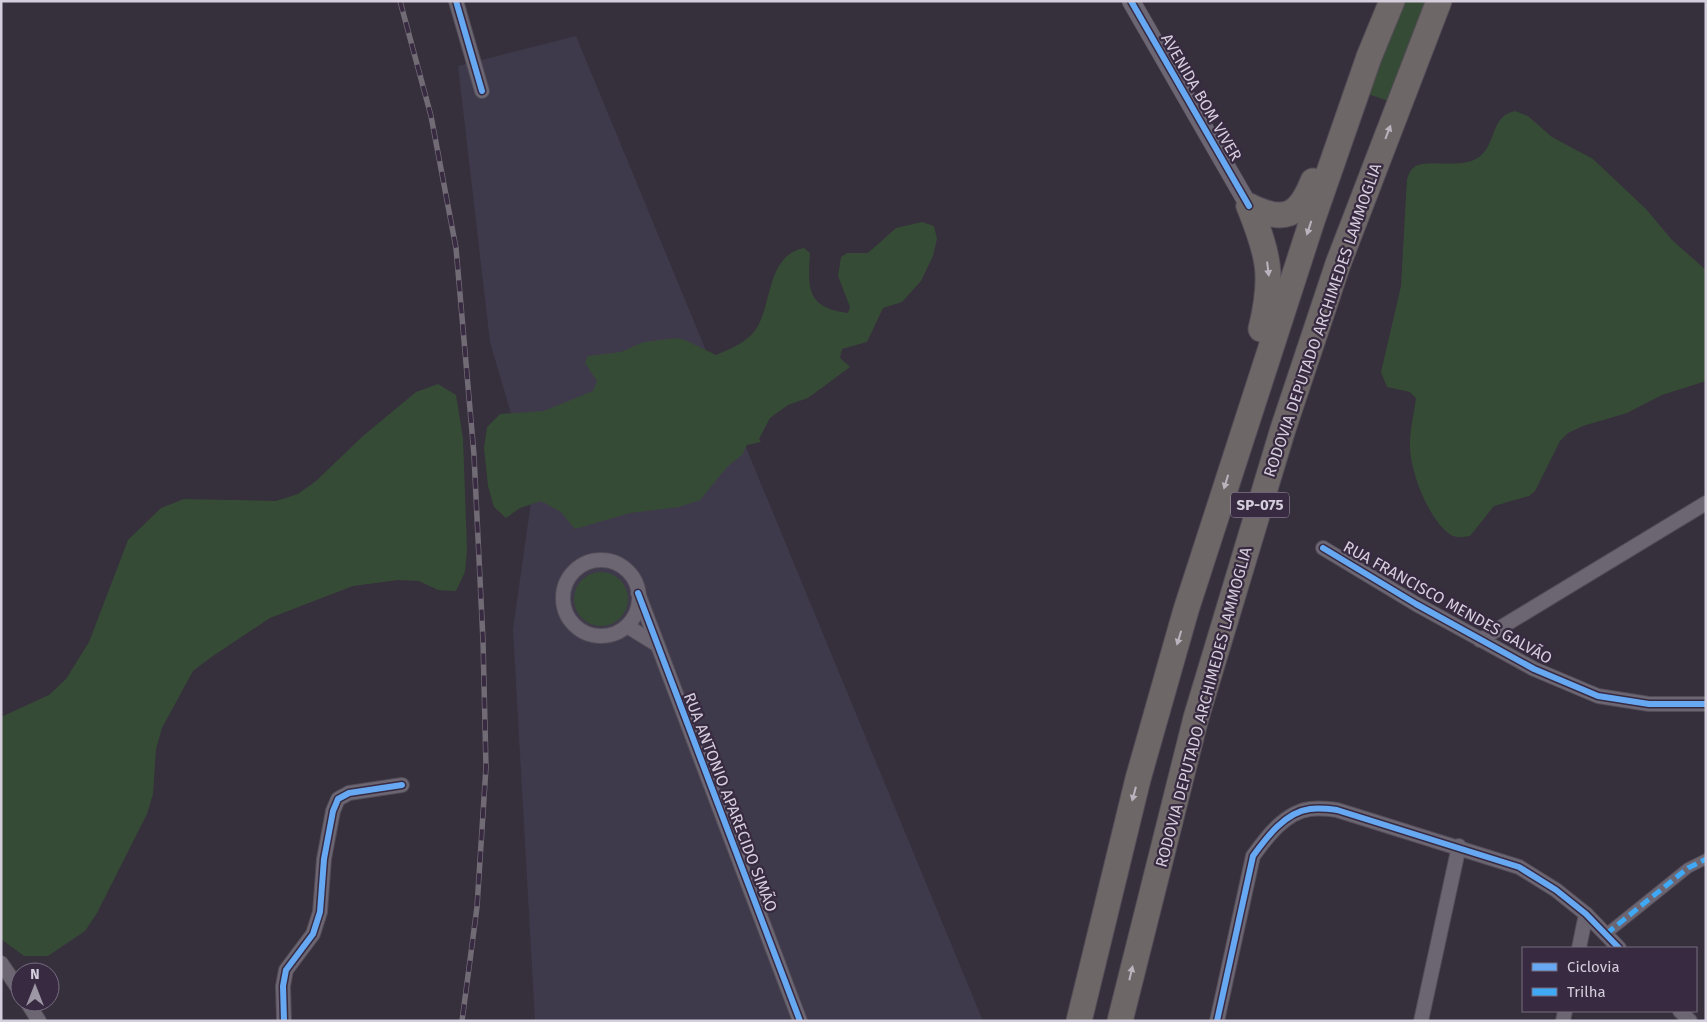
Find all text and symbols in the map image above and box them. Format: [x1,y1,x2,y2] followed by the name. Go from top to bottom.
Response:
[1157,30,1246,165] street label: AVENIDA BOM VIVER
[1384,124,1392,139] one-way arrow
[1260,160,1386,480] street label: RODOVIA DEPUTADO ARCHIMEDES LAMMOGLIA
[1305,221,1313,236] one-way arrow
[1264,262,1272,278] one-way arrow
[1222,475,1230,490] one-way arrow
[1231,492,1289,518] road number: SP-075
[1340,537,1555,668] street label: RUA FRANCISCO MENDES GALVÃO
[1152,544,1256,869] street label: RODOVIA DEPUTADO ARCHIMEDES LAMMOGLIA
[1174,630,1182,645] one-way arrow
[680,690,781,914] street label: RUA ANTONIO APARECIDO SIMÃO
[1130,786,1138,801] one-way arrow
[1522,947,1697,1012] legend
[1567,958,1620,976] text: Ciclovia
[10,962,60,1012] north arrow
[30,966,40,983] text: N
[1127,966,1135,981] one-way arrow
[1567,983,1606,1001] text: Trilha

